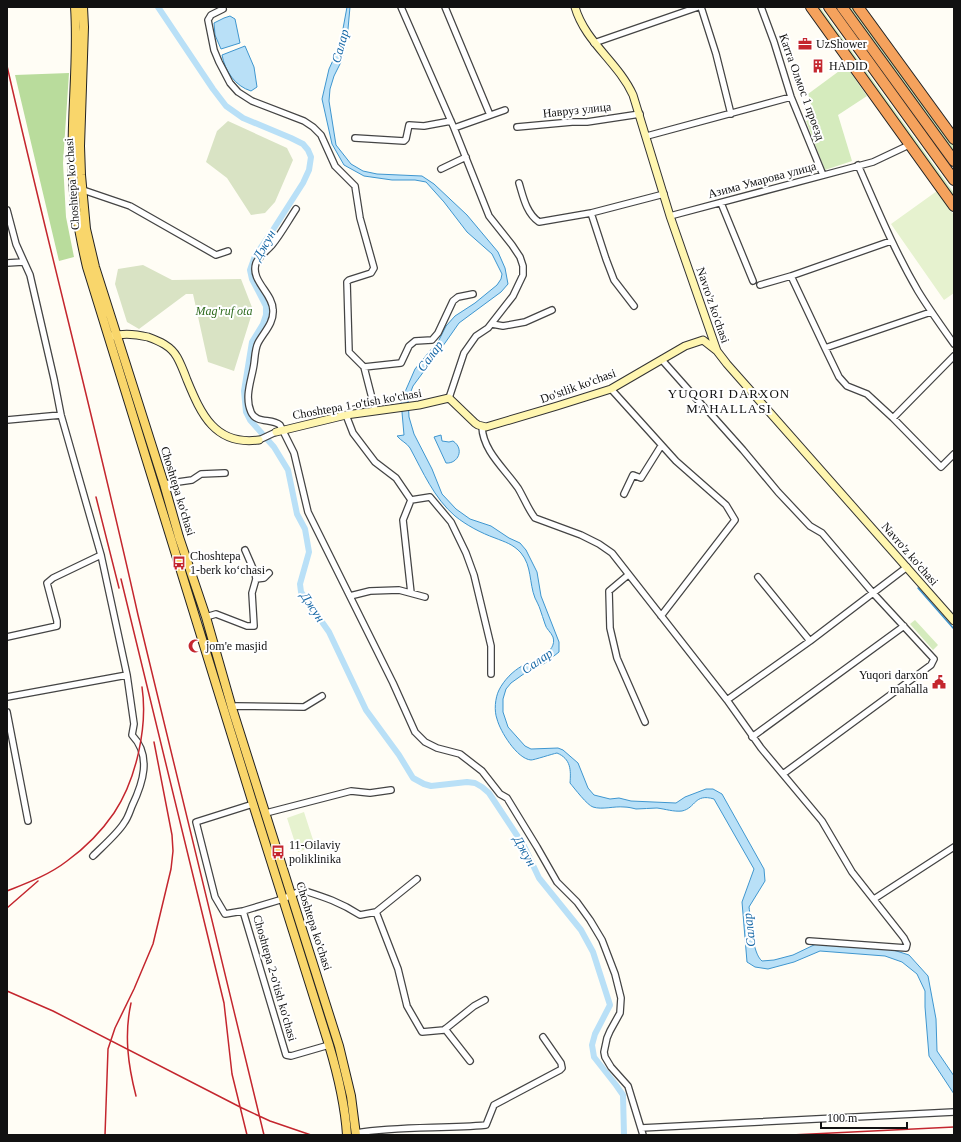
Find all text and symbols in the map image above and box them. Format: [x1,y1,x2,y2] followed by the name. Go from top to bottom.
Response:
[328,27,352,64] water label: Салар
[776,32,828,142] street label: Катта Олмос 1 проезд
[797,36,813,52] office icon: UzShower
[816,37,867,51] place label: UzShower
[810,58,826,74] building icon: HADID
[829,59,868,73] place label: HADID
[542,99,613,121] street label: Навруз улица
[62,137,82,231] street label: Choshtepa ko'chasi
[706,159,818,201] street label: Азима Умарова улица
[248,227,279,265] water label: Джун
[693,265,733,345] street label: Navro'z ko'chasi
[195,304,252,318] park label: Mag'ruf ota
[414,337,446,374] water label: Салар
[538,366,618,406] street label: Do'stlik ko'chasi
[291,386,423,422] street label: Choshtepa 1-o'tish ko'chasi
[668,386,790,416] district label: YUQORI DARXON MAHALLASI
[158,445,198,538] street label: Choshtepa ko'chasi
[879,519,942,589] street label: Navro'z ko'chasi
[190,549,266,577] place label: Choshtepa 1-berk koʻchasi
[171,555,187,571] bus stop icon: Choshtepa 1-berk koʻchasi
[297,588,328,625] water label: Джун
[187,638,203,654] mosque icon: jom'e masjid
[205,639,267,653] place label: jom'e masjid
[519,645,556,677] water label: Салар
[859,668,929,696] place label: Yuqori darxon mahalla
[931,674,947,690] public building icon: Yuqori darxon mahalla
[510,831,539,869] water label: Джун
[289,838,342,866] place label: 11-Oilaviy poliklinika
[270,844,286,860] bus stop icon: 11-Oilaviy poliklinika
[293,880,335,973] street label: Choshtepa ko'chasi
[739,912,759,948] water label: Салар
[250,913,300,1044] street label: Choshtepa 2-o'tish ko'chasi
[821,1104,907,1130] scale bar
[827,1111,858,1125] text: 100 m

